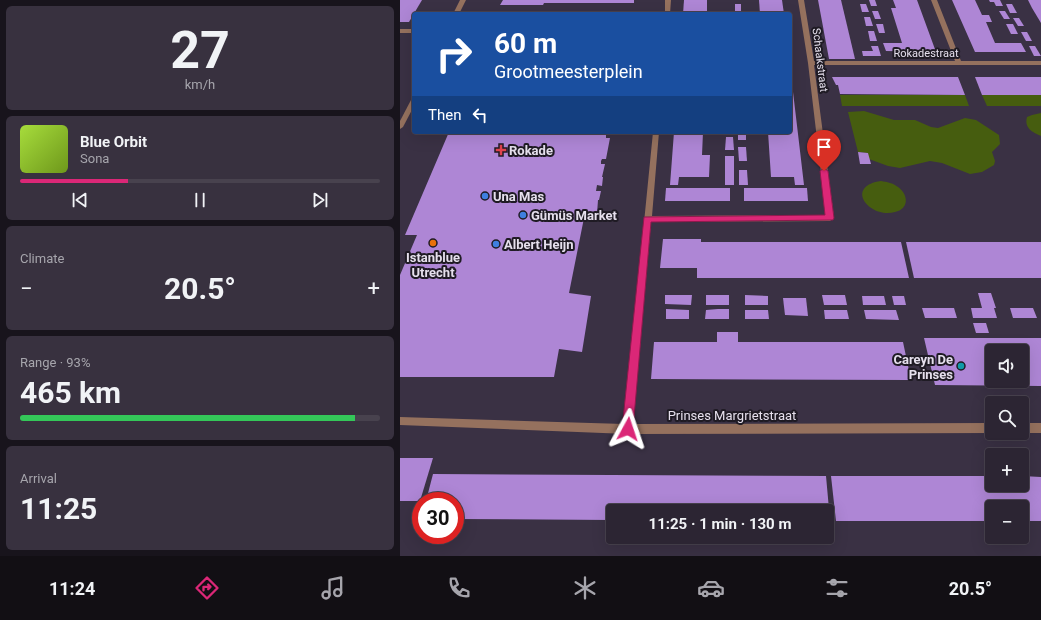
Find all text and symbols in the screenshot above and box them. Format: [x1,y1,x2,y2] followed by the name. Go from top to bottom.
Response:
[170,20,230,81] text: 27
[494,27,557,60] text: 60 m
[810,27,830,93] street label: Schaakstraat
[428,28,480,80] icon: right
[893,47,959,60] street label: Rokadestraat
[494,61,643,82] text: Grootmeesterplein
[185,77,215,92] text: km/h
[469,104,491,126] icon: left
[428,106,461,124] text: Then
[807,130,841,171] pin
[80,133,147,151] text: Blue Orbit
[813,136,835,158] icon: arrive
[509,143,553,158] place label: Rokade
[496,145,506,155] marker: Rokade
[80,151,109,166] text: Sona
[69,189,91,211] icon: previous
[189,189,211,211] icon: pause
[309,189,331,211] icon: next
[493,189,544,204] place label: Una Mas
[480,191,490,201] marker: Una Mas
[531,208,618,223] place label: Gümüs Market
[518,210,528,220] marker: Gümüs Market
[504,237,574,252] place label: Albert Heijn
[428,238,438,248] marker: Istanblue Utrecht
[491,239,501,249] marker: Albert Heijn
[406,250,460,280] place label: Istanblue Utrecht
[20,251,64,266] text: Climate
[164,271,236,306] text: 20.5°
[20,276,33,301] text: −
[368,276,380,301] text: +
[985,344,1029,544] map controls
[985,344,1029,388] button: sound
[893,352,953,382] place label: Careyn De Prinses
[20,355,90,370] text: Range · 93%
[956,361,966,371] marker: Careyn De Prinses
[20,375,121,410] text: 465 km
[985,396,1029,440] button: search
[607,408,649,450] position arrow
[668,408,796,423] street label: Prinses Margrietstraat
[985,448,1029,492] button: +
[20,471,57,486] text: Arrival
[20,491,97,526] text: 11:25
[412,492,464,544] speed limit sign: 30
[985,500,1029,544] button: −
[649,515,791,533] text: 11:25 · 1 min · 130 m
[193,574,221,602] icon: directions
[319,574,347,602] icon: music
[445,574,473,602] icon: phone
[571,574,599,602] icon: climate
[697,574,725,602] icon: car
[823,574,851,602] icon: filters
[49,578,95,599] text: 11:24
[949,578,992,599] text: 20.5°

